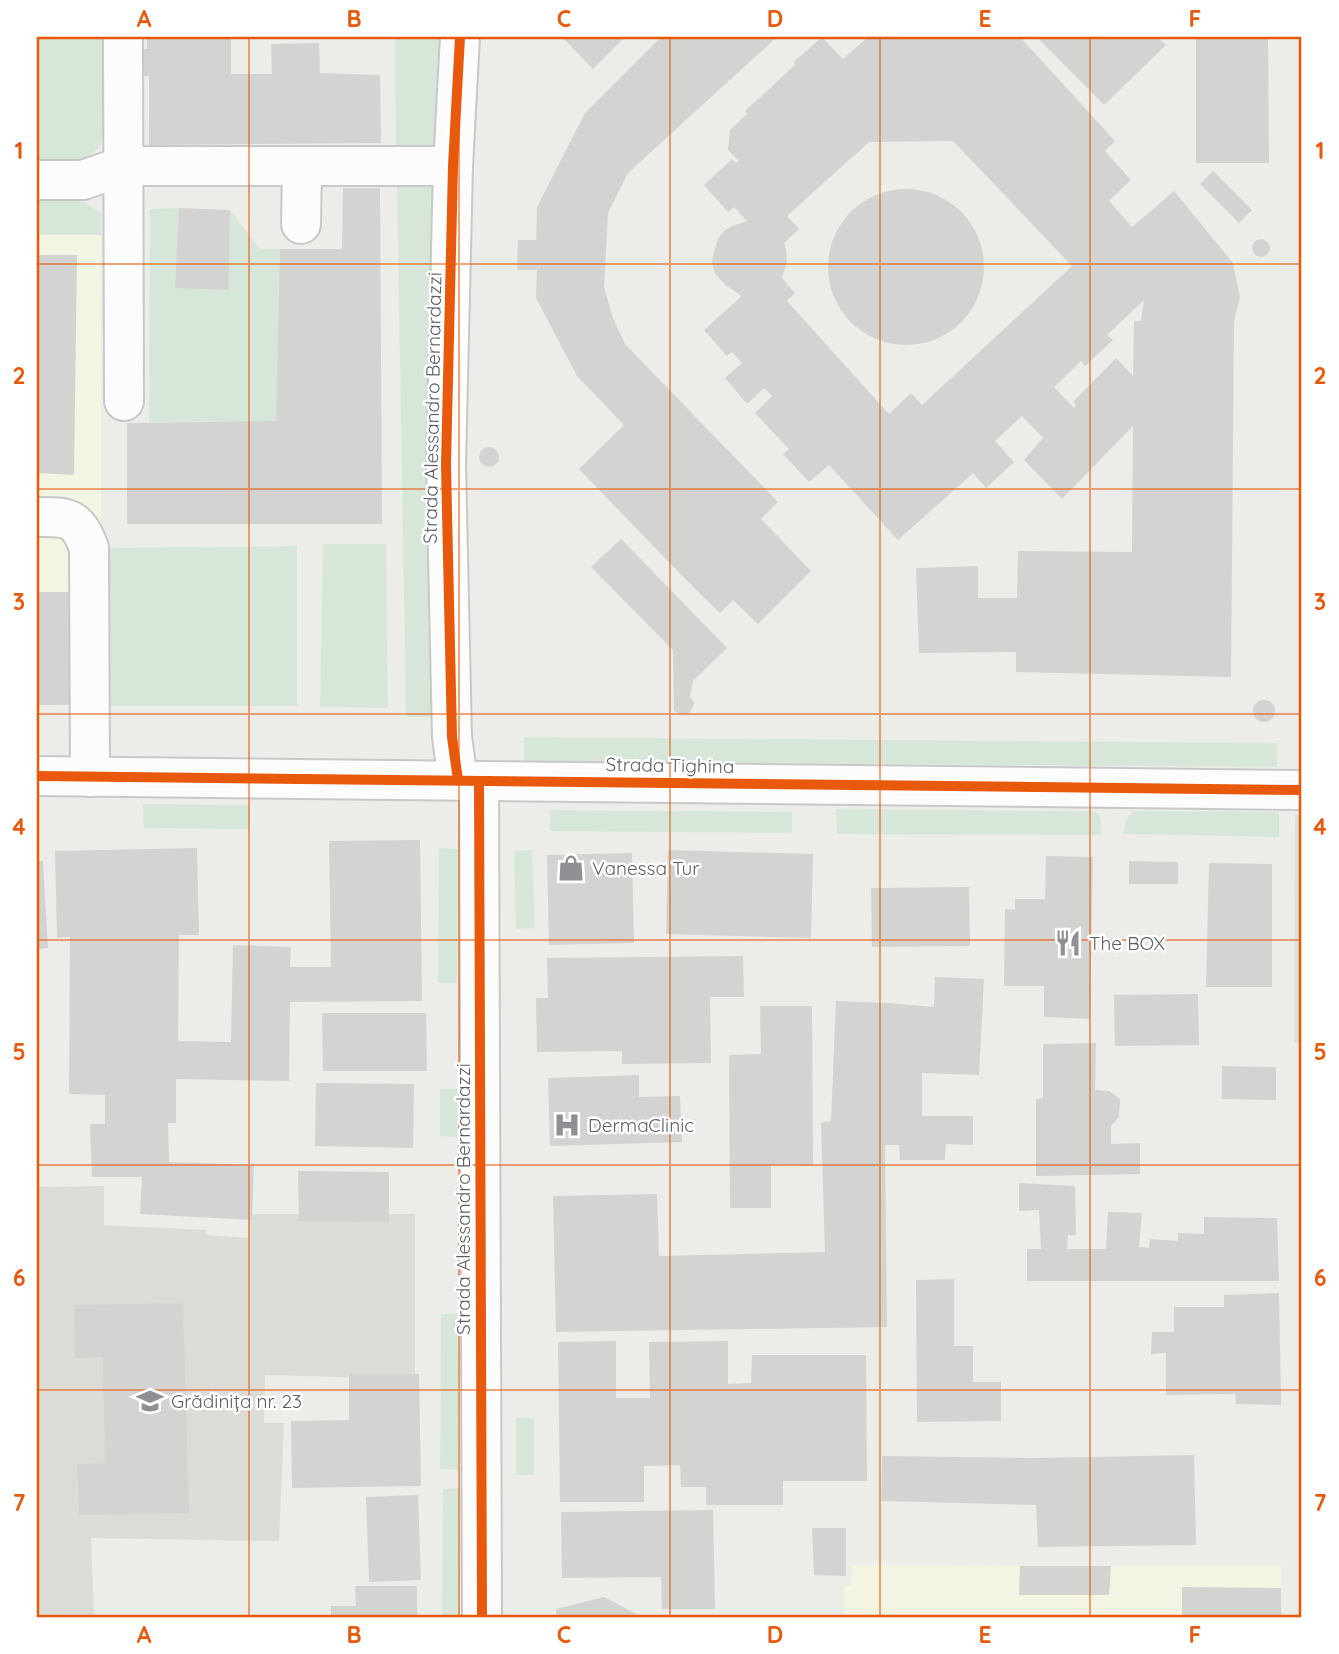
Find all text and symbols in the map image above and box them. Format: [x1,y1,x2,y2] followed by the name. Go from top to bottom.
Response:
[137,4,152,33] text: A
[346,4,362,33] text: B
[557,4,571,33] text: C
[767,4,783,33] text: D
[978,4,992,33] text: E
[1189,4,1201,33] text: F
[15,136,23,165] text: 1
[1316,136,1324,165] text: 1
[418,272,446,544] street label: Strada Alessandro Bernardazzi
[12,361,26,390] text: 2
[1313,361,1327,390] text: 2
[13,587,25,616] text: 3
[1314,587,1326,616] text: 3
[605,752,735,778] street label: Strada Tighina
[12,812,26,841] text: 4
[1313,812,1327,841] text: 4
[556,853,586,883] shop icon: Vanessa Tur
[592,856,700,880] place label: Vanessa Tur
[1053,928,1083,958] restaurant icon: The BOX
[1089,931,1165,955] place label: The BOX
[12,1037,26,1066] text: 5
[1313,1037,1327,1066] text: 5
[451,1063,475,1335] street label: Strada Alessandro Bernardazzi
[552,1110,582,1140] hospital icon: DermaClinic
[588,1113,694,1137] place label: DermaClinic
[13,1263,25,1292] text: 6
[1314,1263,1326,1292] text: 6
[135,1386,165,1416] school or university icon: Grădinița nr. 23
[171,1389,302,1413] place label: Grădinița nr. 23
[13,1488,26,1517] text: 7
[1314,1488,1327,1517] text: 7
[137,1620,152,1649] text: A
[346,1620,362,1649] text: B
[557,1620,571,1649] text: C
[767,1620,783,1649] text: D
[978,1620,992,1649] text: E
[1189,1620,1201,1649] text: F

